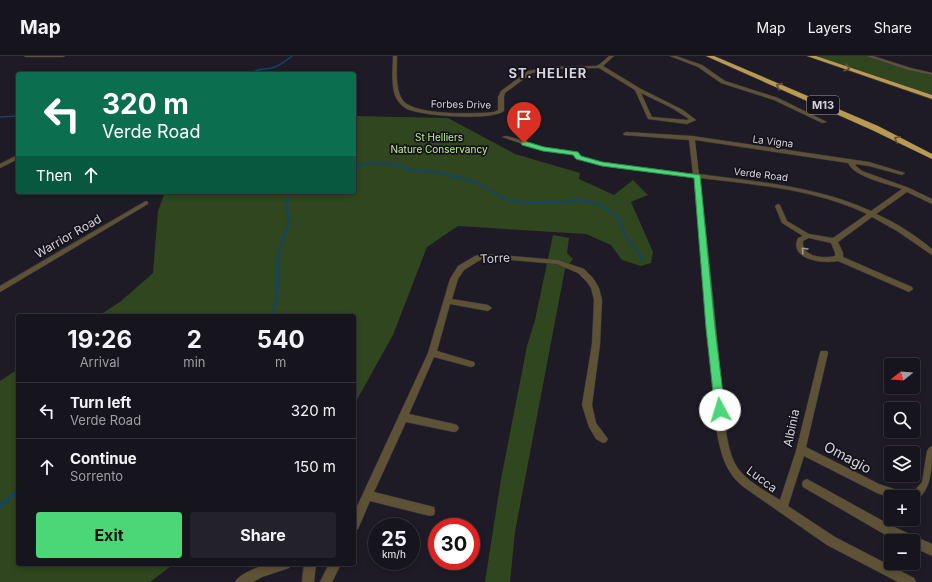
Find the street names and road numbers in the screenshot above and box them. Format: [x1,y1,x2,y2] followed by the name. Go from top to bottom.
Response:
[807,96,839,114] road number: M13
[431,97,491,111] street label: Forbes Drive
[752,133,794,149] street label: La Vigna
[733,165,789,183] street label: Verde Road
[32,211,104,261] street label: Warrior Road
[480,250,510,266] street label: Torre
[780,408,802,448] street label: Albinia
[821,437,875,477] street label: Omagio
[744,463,780,495] street label: Lucca

